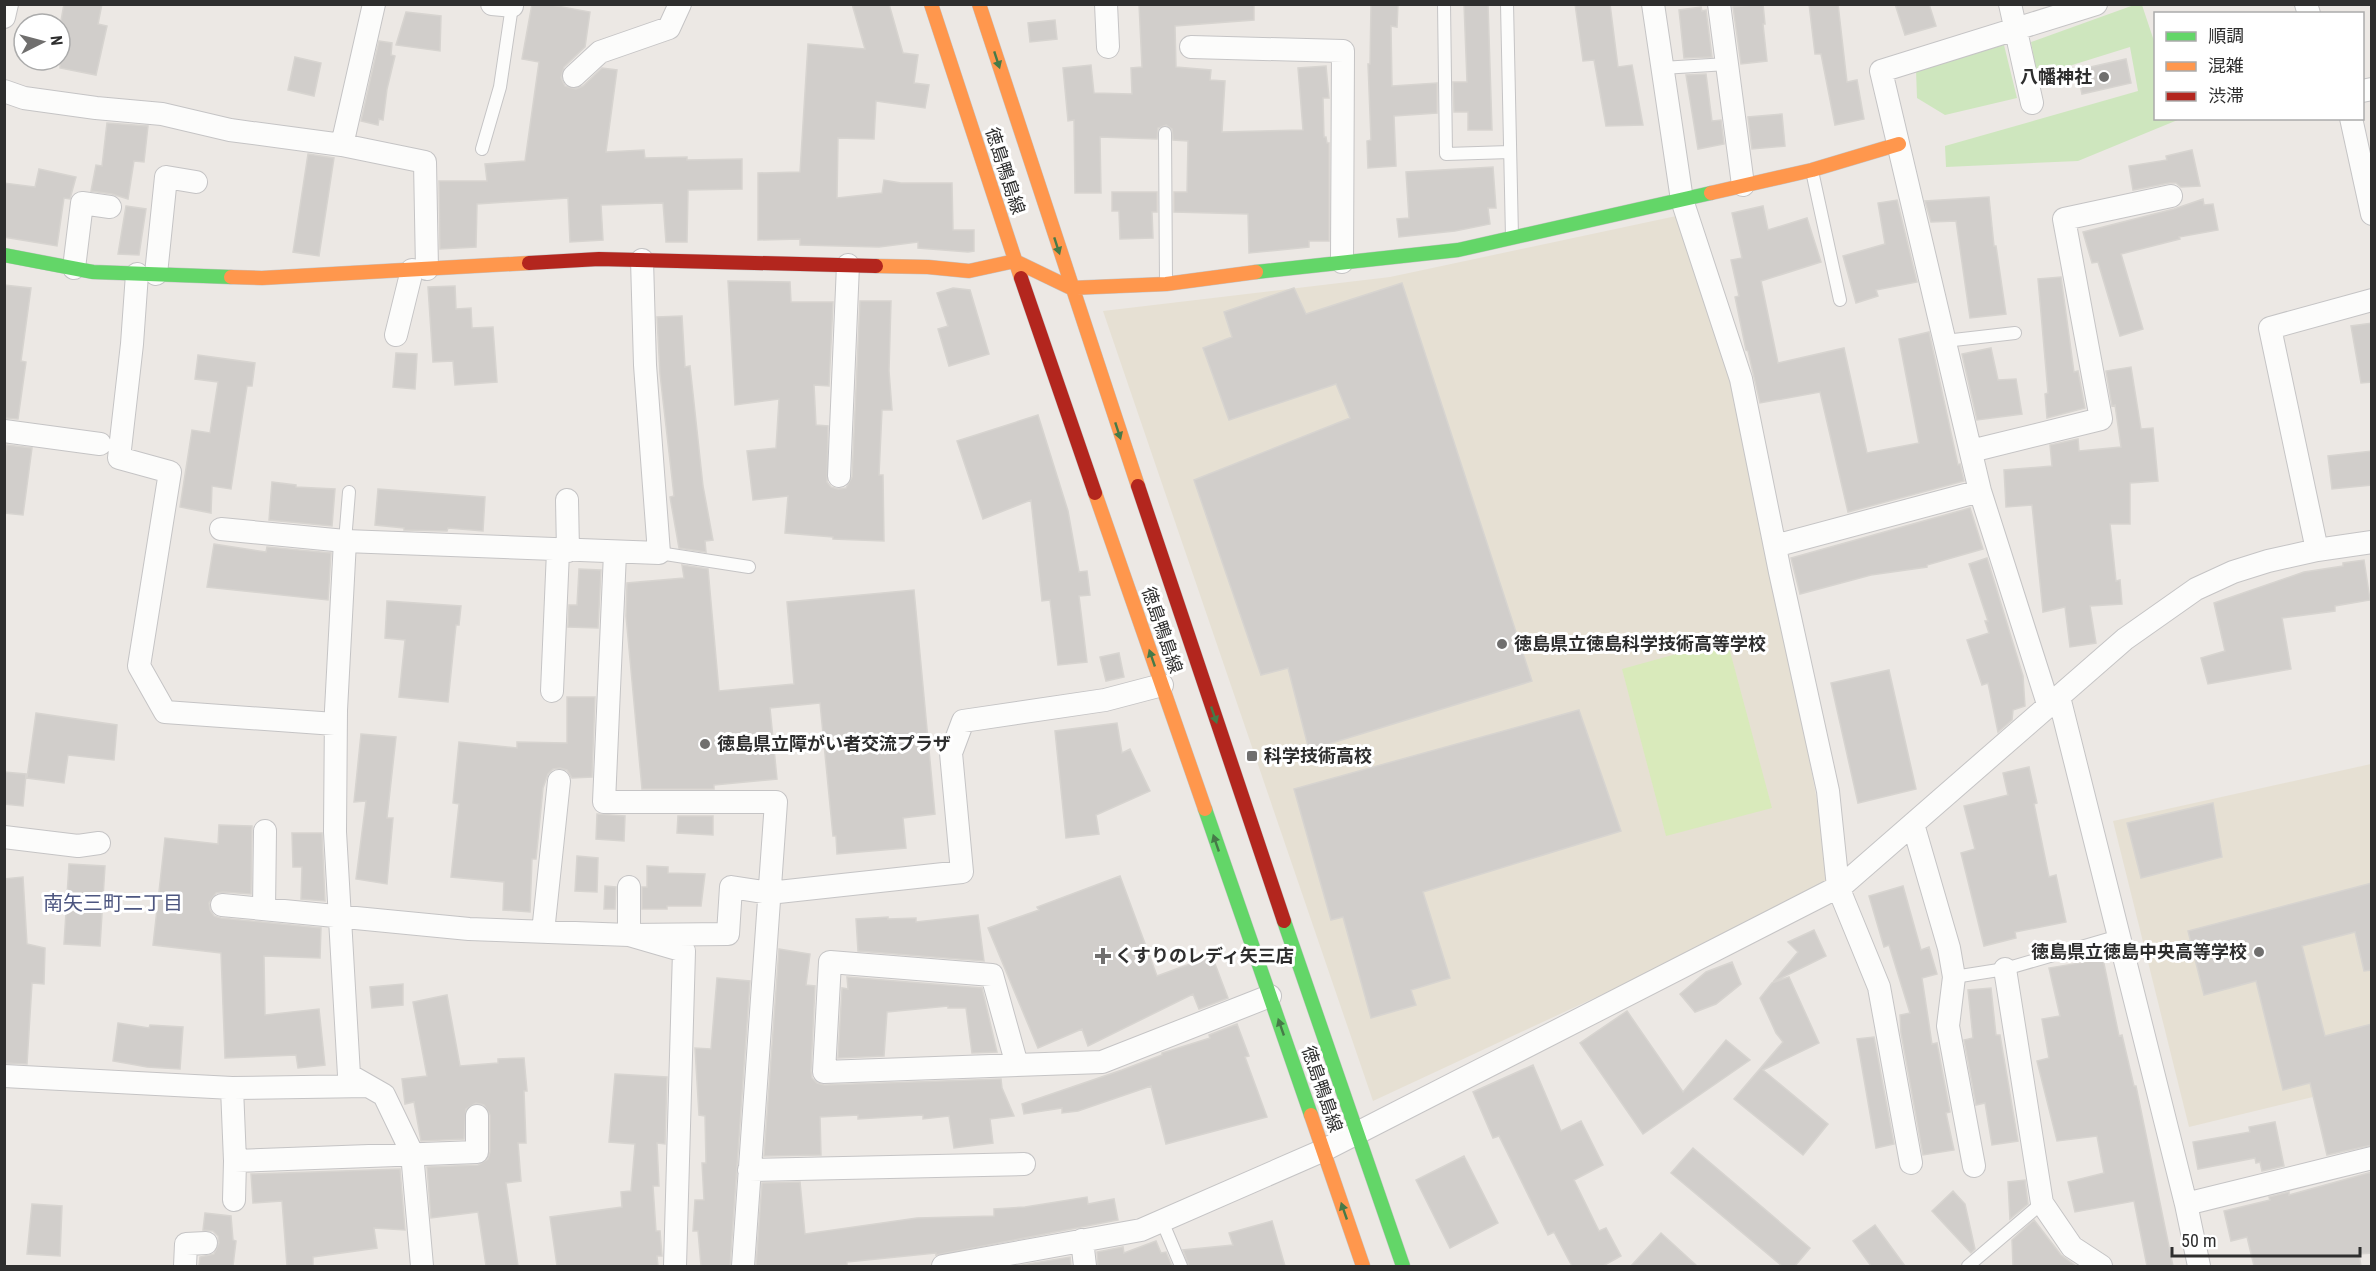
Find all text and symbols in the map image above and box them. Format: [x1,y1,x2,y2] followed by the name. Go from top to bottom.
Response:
[12,12,72,72] north arrow
[2154,12,2364,120] legend
[2208,25,2244,46] text: 順調
[46,35,66,46] text: N
[993,51,1002,69] one-way arrow
[2208,55,2244,76] text: 混雑
[2020,66,2092,87] place label: 八幡神社
[2097,70,2111,84] marker: 八幡神社
[2208,85,2244,106] text: 渋滞
[982,125,1029,217] street label: 徳島鴨島線
[1053,237,1062,255] one-way arrow
[1114,422,1124,440] one-way arrow
[1138,584,1187,676] street label: 徳島鴨島線
[1514,633,1766,654] place label: 徳島県立徳島科学技術高等学校
[1495,637,1509,651] marker: 徳島県立徳島科学技術高等学校
[1147,649,1157,667] one-way arrow
[1209,706,1219,724] one-way arrow
[717,733,951,754] place label: 徳島県立障がい者交流プラザ
[698,737,712,751] marker: 徳島県立障がい者交流プラザ
[1264,745,1372,766] place label: 科学技術高校
[1245,749,1259,763] marker: 科学技術高校
[1211,833,1221,851] one-way arrow
[43,891,183,915] district label: 南矢三町二丁目
[2031,941,2247,962] place label: 徳島県立徳島中央高等学校
[1115,945,1294,966] place label: くすりのレディ矢三店
[2252,945,2266,959] marker: 徳島県立徳島中央高等学校
[1096,949,1110,963] marker: くすりのレディ矢三店
[1275,1018,1285,1036] one-way arrow
[1298,1043,1347,1135] street label: 徳島鴨島線
[1339,1202,1349,1220] one-way arrow
[2172,1220,2360,1258] scale bar
[2181,1230,2216,1251] text: 50 m

